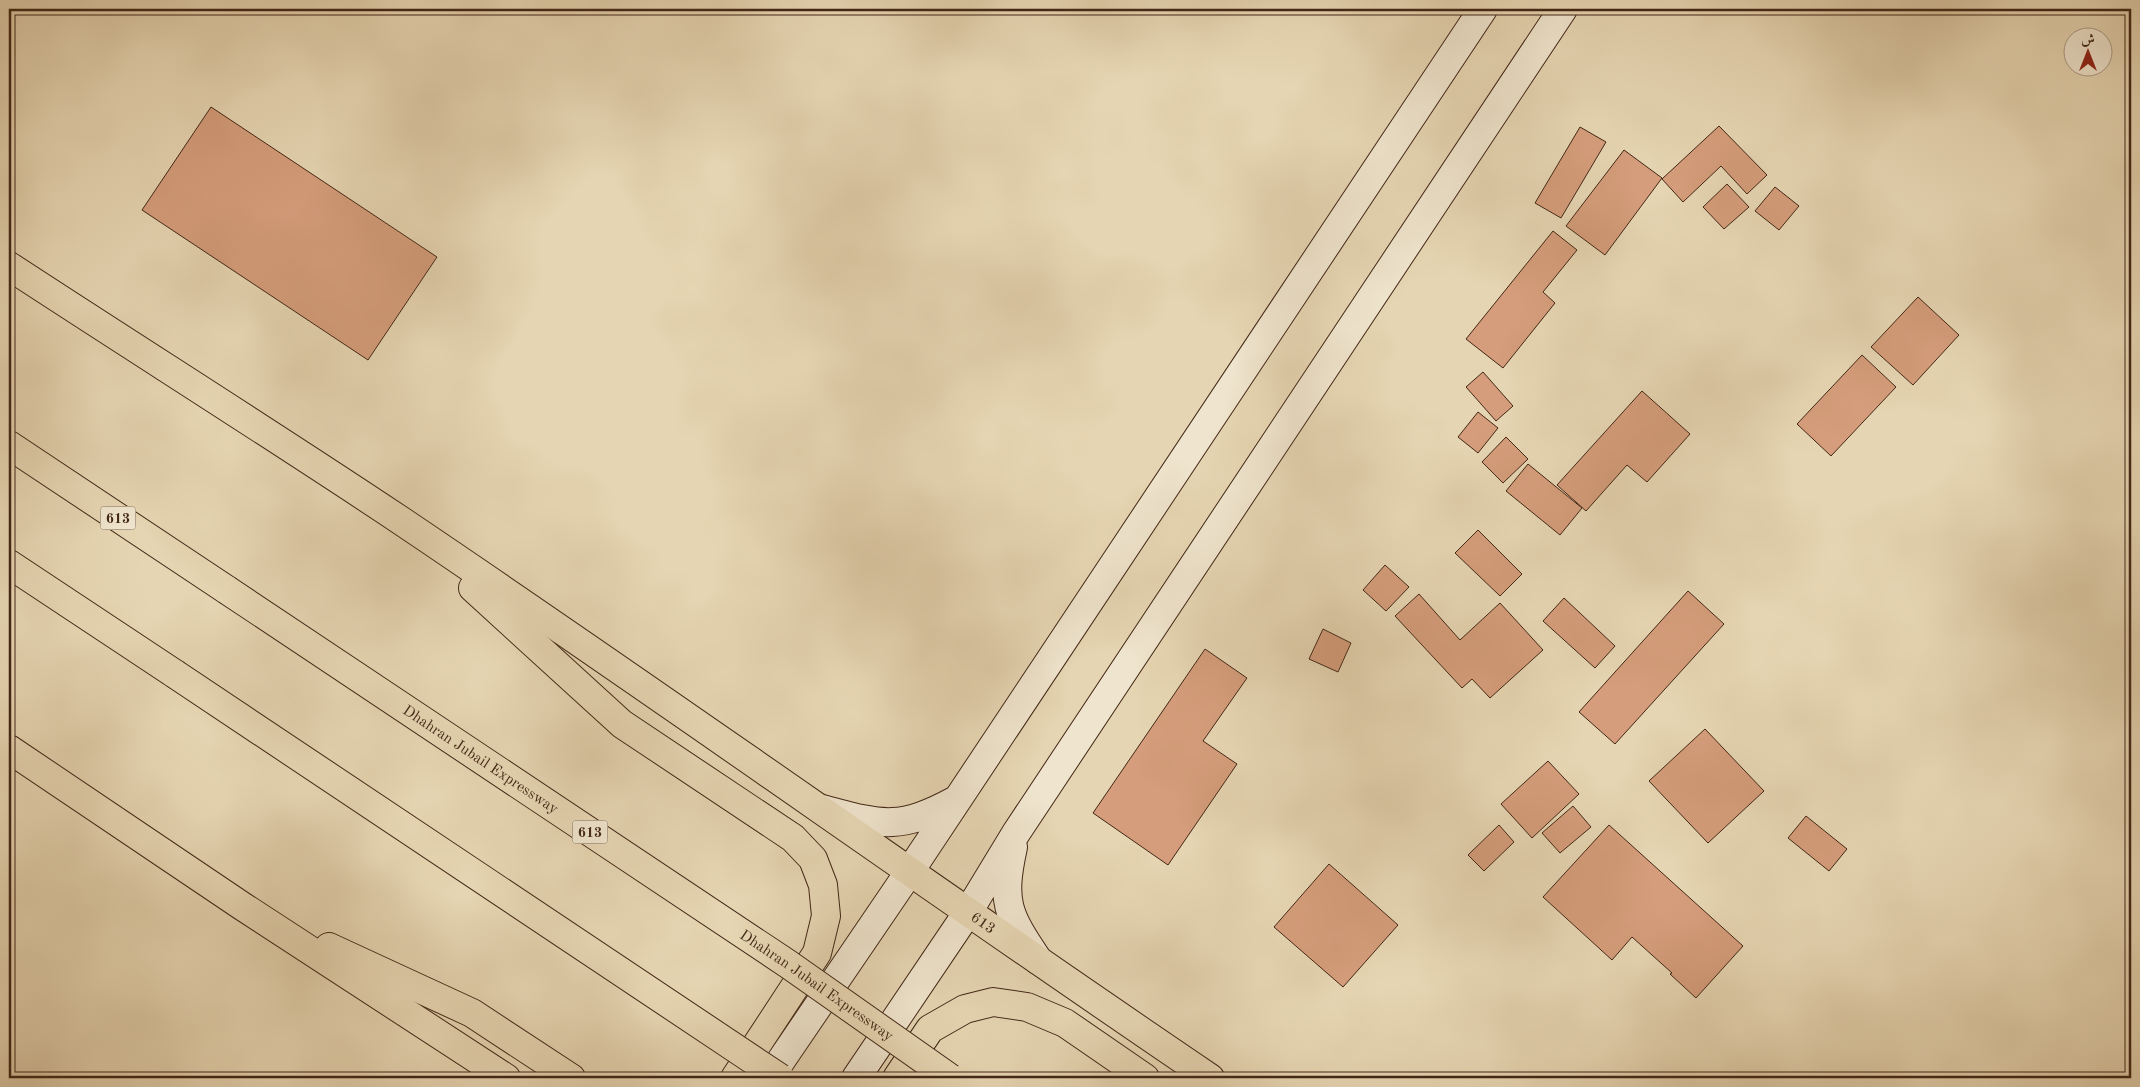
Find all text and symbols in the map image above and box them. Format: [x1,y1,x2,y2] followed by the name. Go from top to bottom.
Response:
[2062,28,2112,78] north arrow
[2081,33,2095,47] text: ش
[100,506,136,530] road number: 613
[400,703,560,818] street label: Dhahran Jubail Expressway
[572,820,608,844] road number: 613
[967,910,997,937] street label: 613
[737,928,896,1045] street label: Dhahran Jubail Expressway

